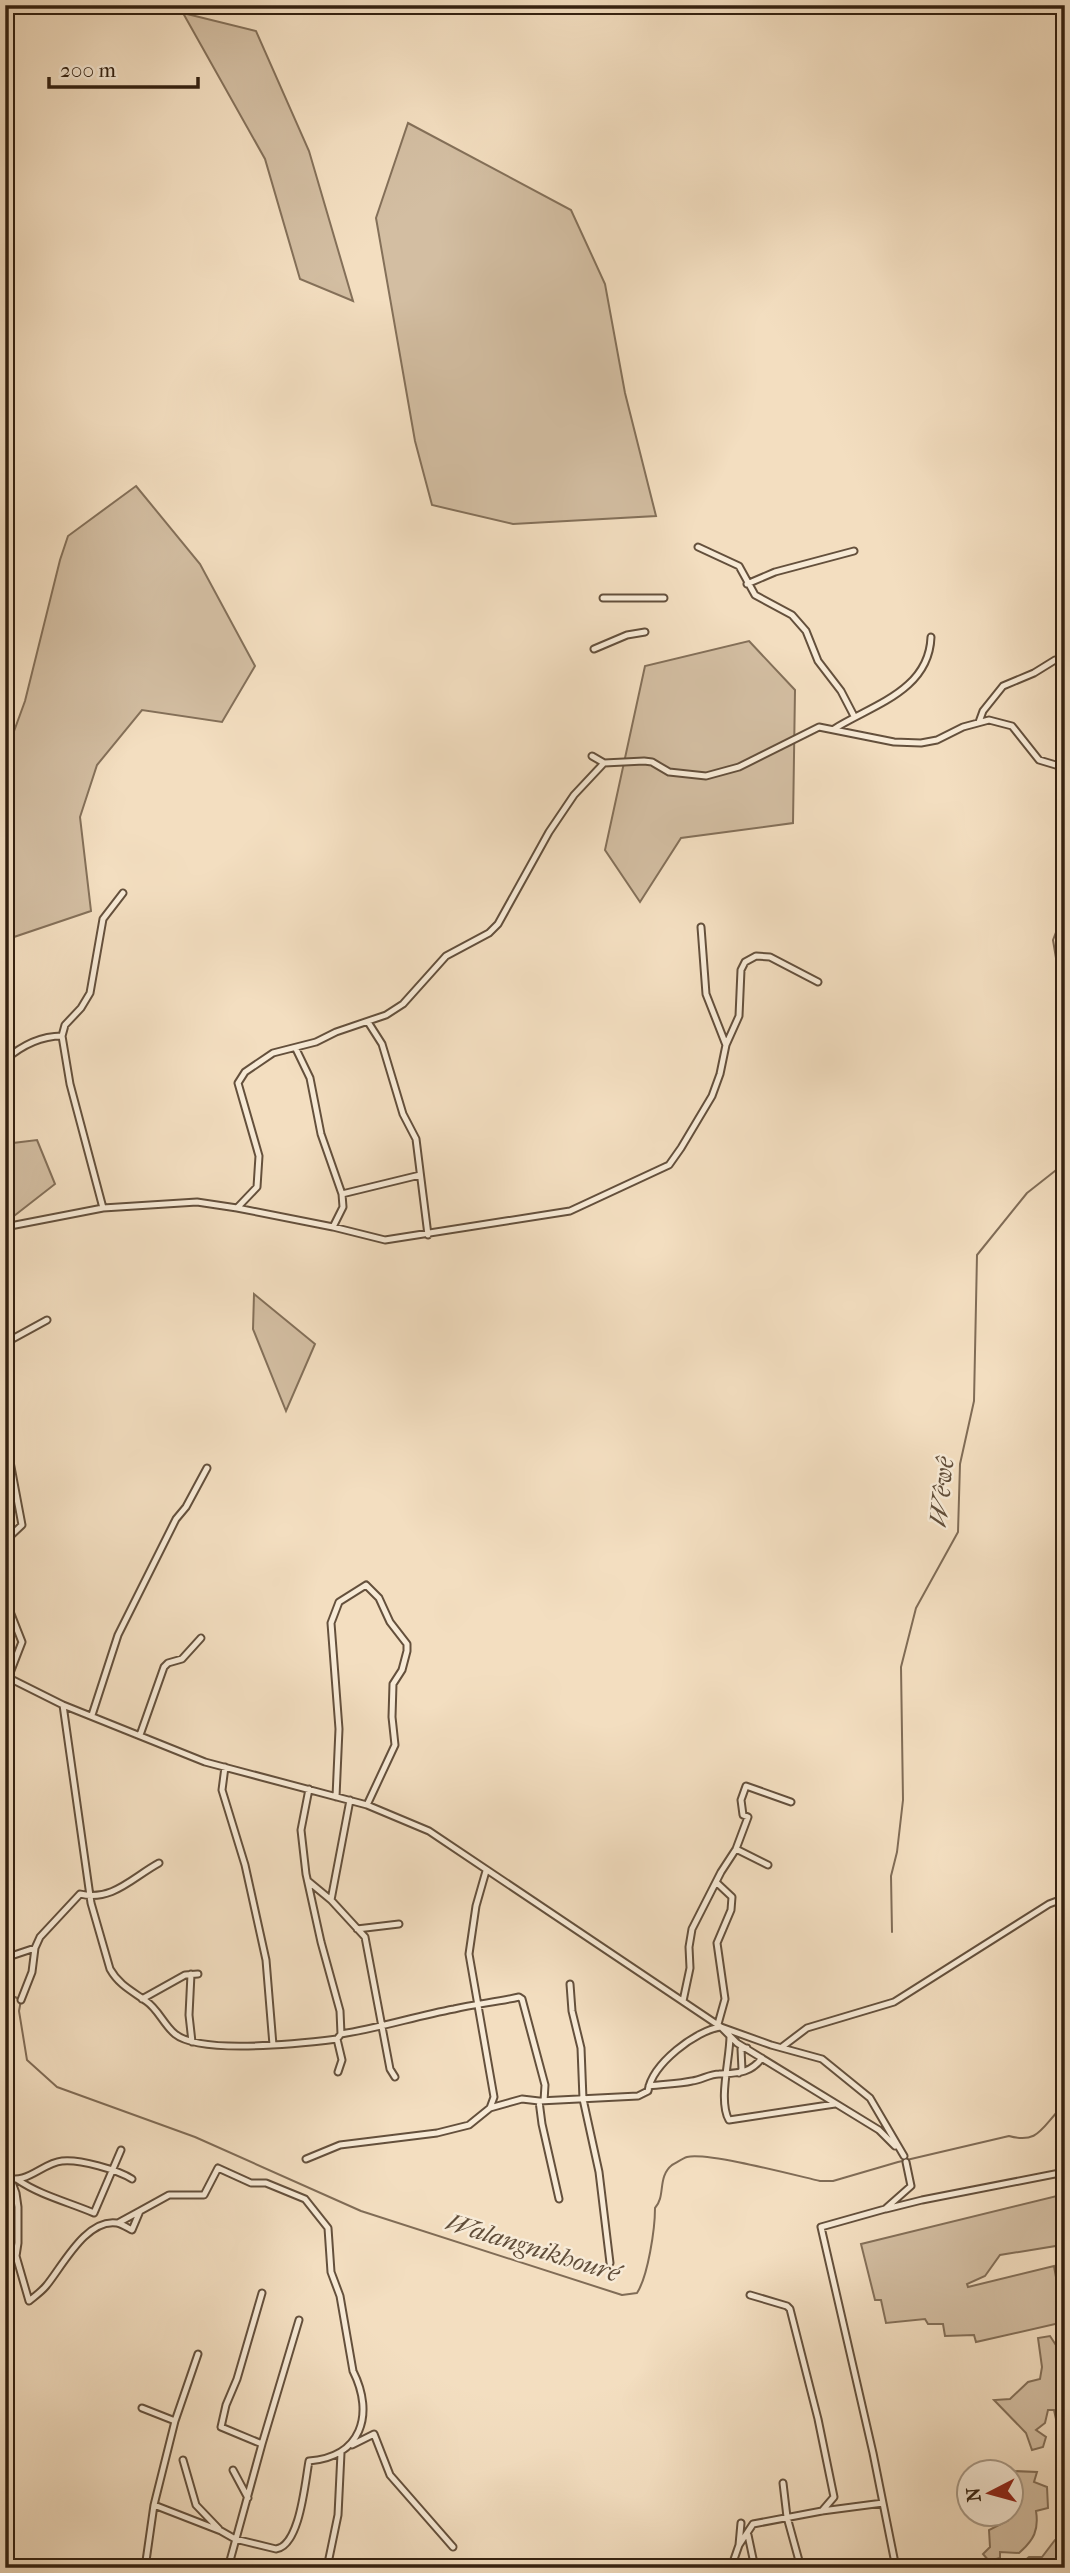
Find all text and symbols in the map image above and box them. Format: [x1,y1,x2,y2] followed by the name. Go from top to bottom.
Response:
[49,46,198,90] scale bar
[60,58,116,82] text: 200 m
[922,1454,961,1528] water label: Wêwê
[442,2206,627,2290] water label: Walangnikhouré
[954,2458,1024,2528] north arrow
[962,2486,986,2503] text: N

